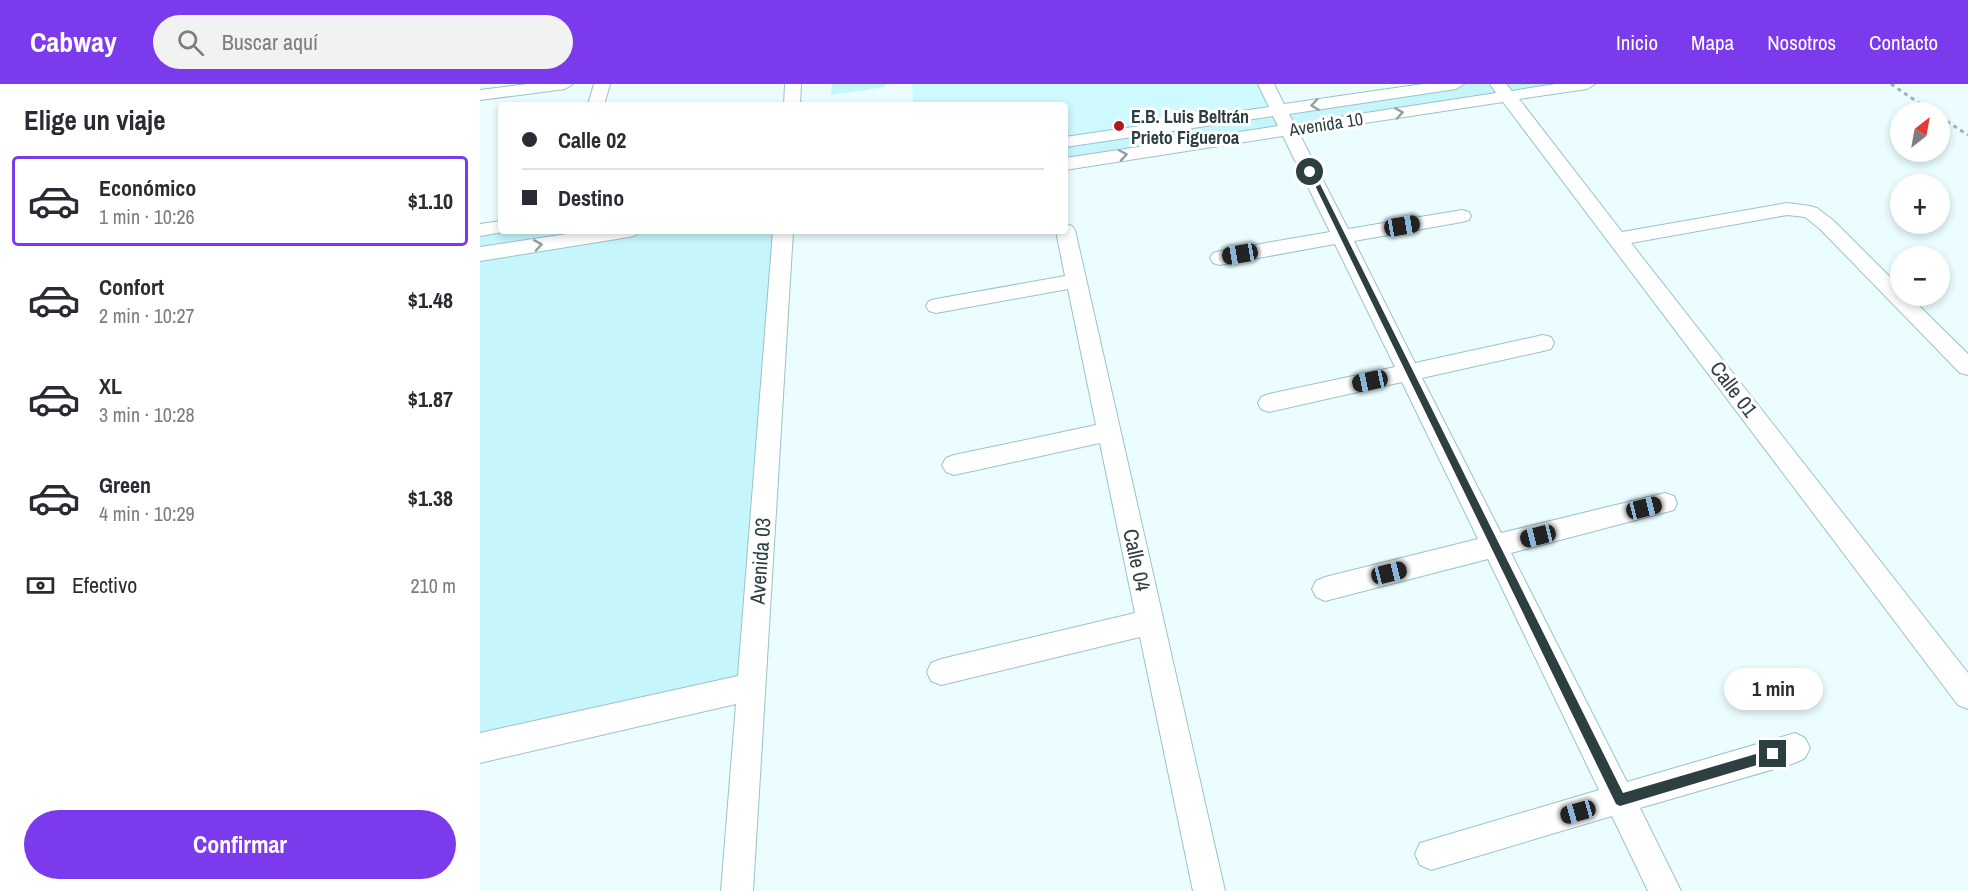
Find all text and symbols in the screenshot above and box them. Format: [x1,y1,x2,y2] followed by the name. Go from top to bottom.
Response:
[153,15,573,69] search box
[30,23,117,61] text: Cabway
[174,26,207,59] icon: search
[222,27,318,57] text: Buscar aquí
[1616,28,1658,57] text: Inicio
[1691,28,1734,57] text: Mapa
[1767,28,1836,57] text: Nosotros
[1869,28,1938,57] text: Contacto
[1310,98,1320,111] one-way arrow
[24,102,166,138] text: Elige un viaje
[1890,102,1950,162] north arrow
[1890,102,1950,306] map controls
[1131,104,1249,150] place label: E.B. Luis Beltrán Prieto Figueroa
[1286,106,1365,142] street label: Avenida 10
[1394,107,1403,119] one-way arrow
[1112,119,1126,133] marker: E.B. Luis Beltrán Prieto Figueroa
[558,125,626,155] text: Calle 02
[1118,150,1127,162] one-way arrow
[1296,158,1323,185] route start
[99,173,196,203] text: Económico
[27,174,81,228] icon: car
[1890,174,1950,234] button: +
[558,183,624,213] text: Destino
[408,186,453,216] text: $1.10
[99,203,195,230] text: 1 min · 10:26
[1383,214,1421,238] car
[532,239,542,252] one-way arrow
[1221,242,1259,266] car
[1890,246,1950,306] button: −
[99,272,164,302] text: Confort
[27,273,81,327] icon: car
[408,285,453,315] text: $1.48
[99,302,195,329] text: 2 min · 10:27
[1703,355,1765,423] street label: Calle 01
[1351,368,1389,394] car
[99,371,122,401] text: XL
[27,372,81,426] icon: car
[408,384,453,414] text: $1.87
[99,401,195,428] text: 3 min · 10:28
[99,470,151,500] text: Green
[27,471,81,525] icon: car
[408,483,453,513] text: $1.38
[1624,495,1664,521] car
[99,500,195,527] text: 4 min · 10:29
[742,517,777,606] street label: Avenida 03
[1518,523,1558,549] car
[1116,526,1158,594] street label: Calle 04
[1369,560,1409,586] car
[24,569,57,602] icon: cash
[72,570,137,600] text: Efectivo
[410,572,456,599] text: 210 m
[1724,667,1822,709] callout: 1 min
[1752,675,1795,702] text: 1 min
[1759,740,1786,767] route end
[1558,798,1598,826] car
[24,810,456,879] button: Confirmar

